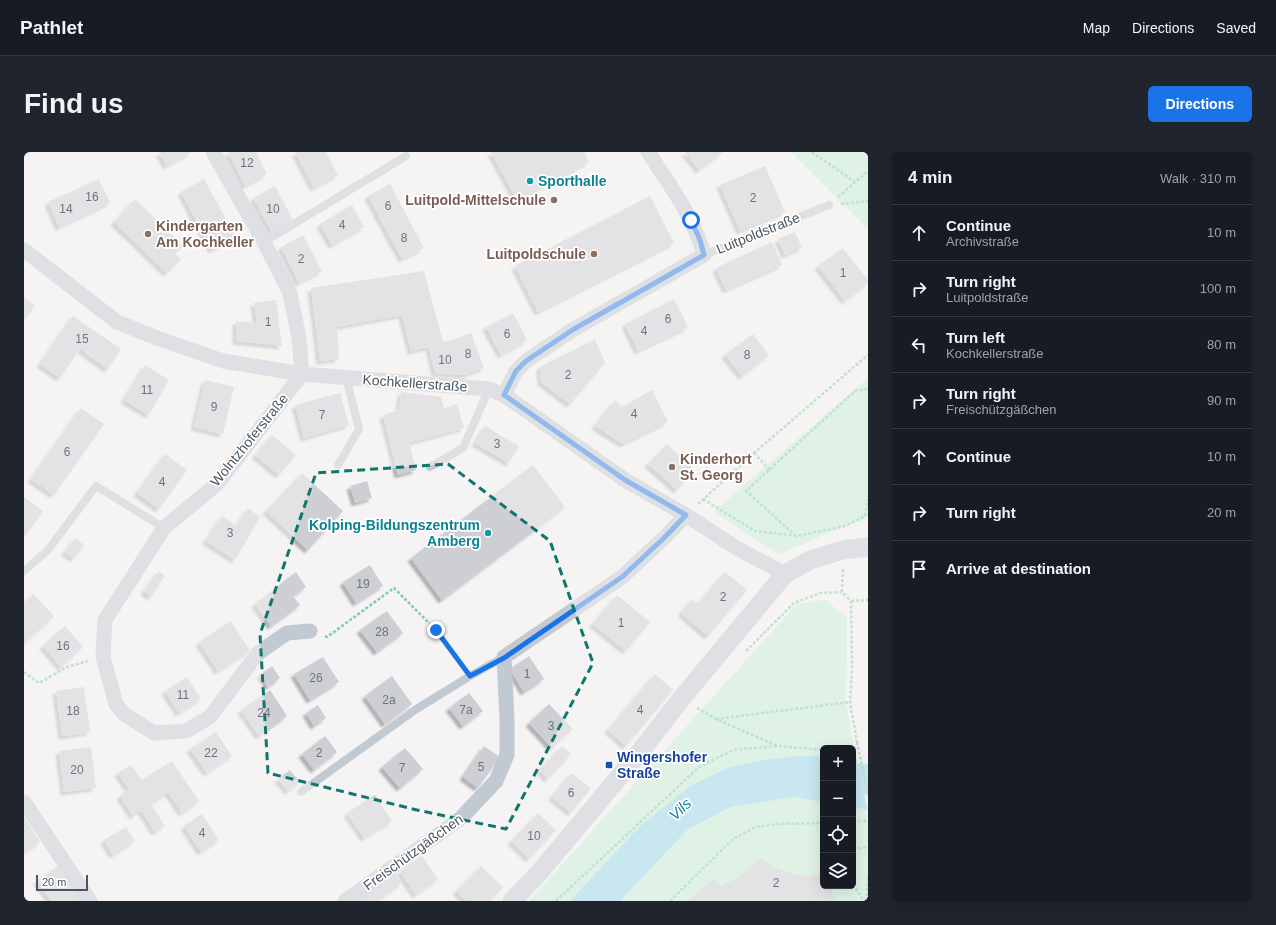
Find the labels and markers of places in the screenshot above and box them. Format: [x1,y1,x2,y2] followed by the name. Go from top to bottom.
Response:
[538,173,607,189] place label: Sporthalle
[525,176,535,186] marker: Sporthalle
[405,192,546,208] place label: Luitpold-Mittelschule
[549,195,559,205] marker: Luitpold-Mittelschule
[156,218,255,250] place label: Kindergarten Am Kochkeller
[143,229,153,239] marker: Kindergarten Am Kochkeller
[486,246,586,262] place label: Luitpoldschule
[589,249,599,259] marker: Luitpoldschule
[680,451,752,483] place label: Kinderhort St. Georg
[667,462,677,472] marker: Kinderhort St. Georg
[309,517,480,549] place label: Kolping-Bildungszentrum Amberg
[483,528,493,538] marker: Kolping-Bildungszentrum Amberg
[617,749,708,781] place label: Wingershofer Straße
[604,760,614,770] marker: Wingershofer Straße

